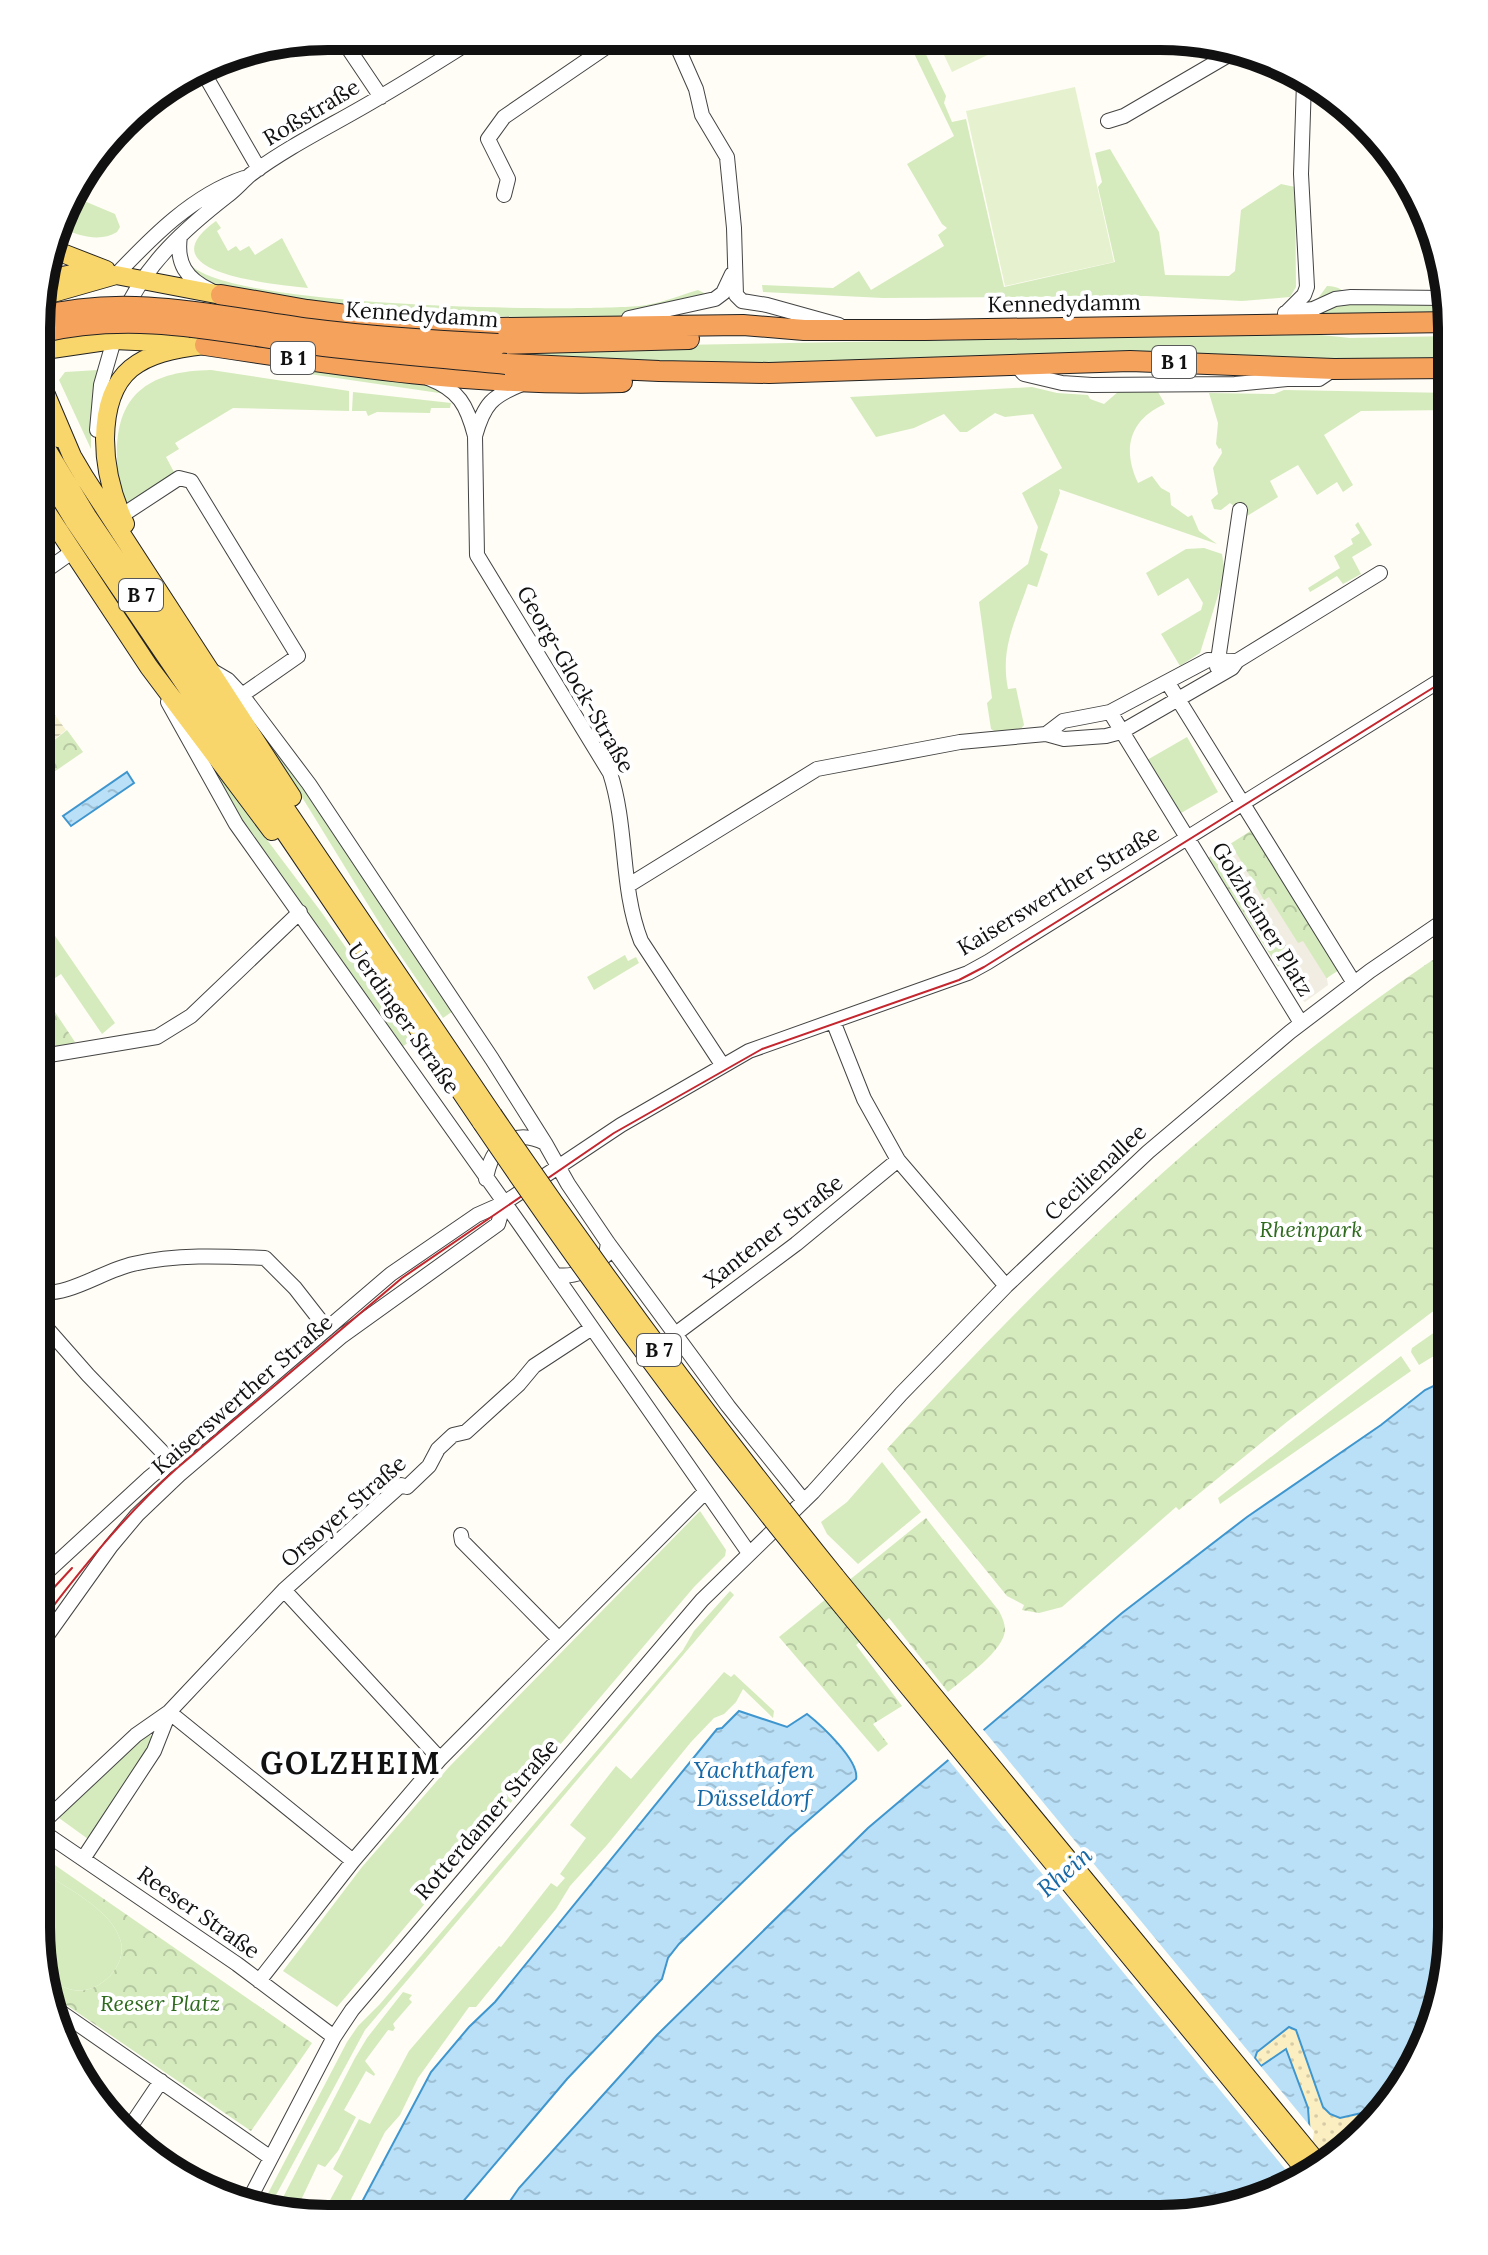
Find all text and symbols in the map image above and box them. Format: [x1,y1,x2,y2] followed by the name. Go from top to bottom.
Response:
[258,72,364,152] street label: Roßstraße
[987,288,1141,318] street label: Kennedydamm
[344,295,500,333] street label: Kennedydamm
[271,342,315,374] road number: B 1
[1152,346,1196,378] road number: B 1
[119,579,163,611] road number: B 7
[511,580,641,778] street label: Georg-Glock-Straße
[952,819,1164,961] street label: Kaiserswerther Straße
[1206,837,1320,1001] street label: Golzheimer Platz
[342,937,467,1099] street label: Uerdinger Straße
[1038,1118,1152,1226] street label: Cecilienallee
[698,1168,848,1294] street label: Xantener Straße
[1259,1215,1363,1243] park label: Rheinpark
[146,1308,338,1480] street label: Kaiserswerther Straße
[637,1334,681,1366] road number: B 7
[275,1449,411,1573] street label: Orsoyer Straße
[408,1732,564,1906] street label: Rotterdamer Straße
[260,1744,442,1782] district label: GOLZHEIM
[694,1754,815,1813] water label: Yachthafen Düsseldorf
[1031,1839,1099,1904] water label: Rhein
[132,1859,266,1965] street label: Reeser Straße
[100,1989,220,2017] park label: Reeser Platz

